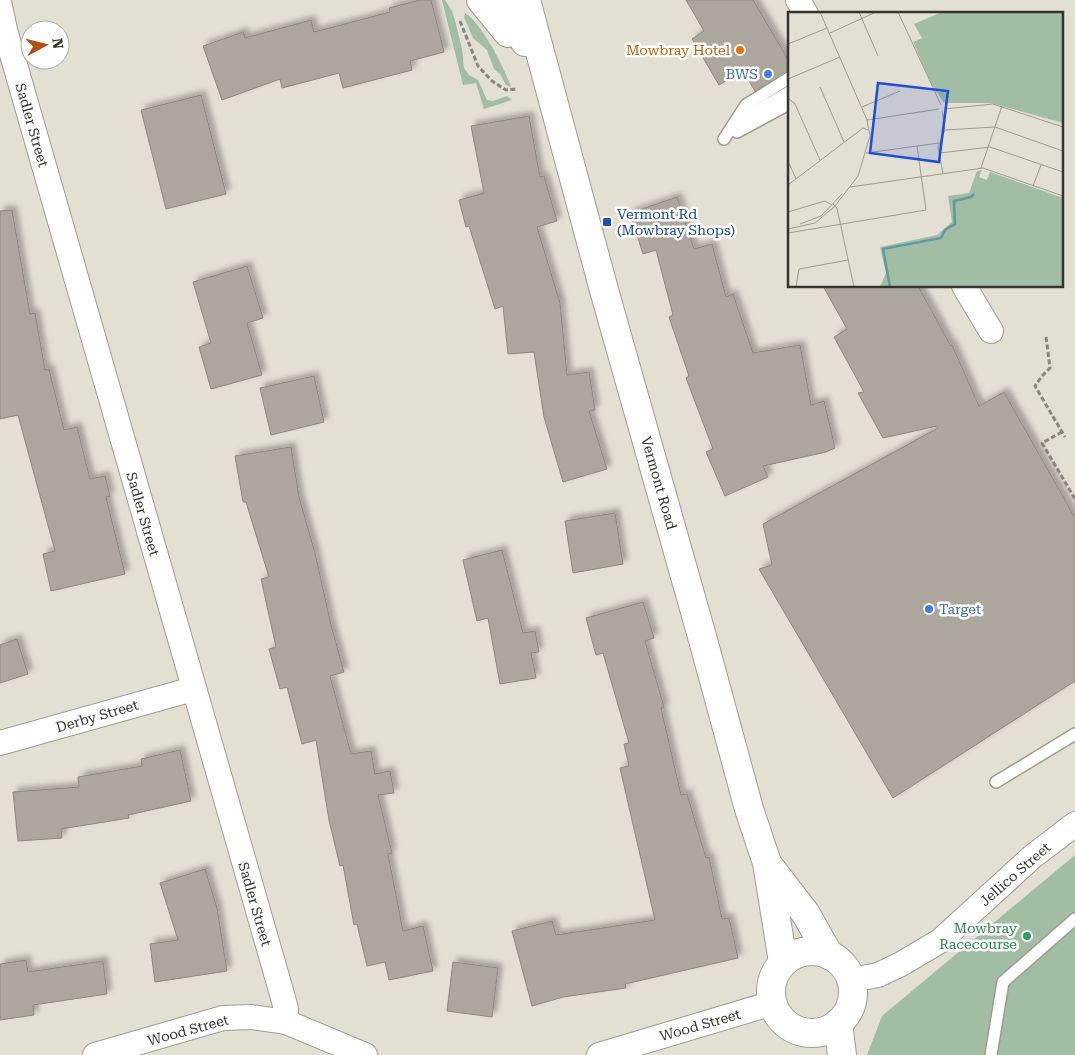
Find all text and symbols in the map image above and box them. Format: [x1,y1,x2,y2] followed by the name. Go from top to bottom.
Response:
[788,12,1062,288] inset map
[20,20,70,70] north arrow
[49,37,67,50] text: N
[626,42,731,58] place label: Mowbray Hotel
[734,44,746,56] marker: Mowbray Hotel
[726,66,758,82] place label: BWS
[762,68,774,80] marker: BWS
[12,81,52,169] street label: Sadler Street
[617,206,735,238] place label: Vermont Rd (Mowbray Shops)
[601,216,613,228] marker: Vermont Rd (Mowbray Shops)
[638,435,680,531] street label: Vermont Road
[123,470,163,558] street label: Sadler Street
[939,601,981,617] place label: Target
[923,603,935,615] marker: Target
[54,697,140,735] street label: Derby Street
[976,839,1054,909] street label: Jellico Street
[235,860,275,948] street label: Sadler Street
[939,920,1018,952] place label: Mowbray Racecourse
[1021,930,1033,942] marker: Mowbray Racecourse
[658,1006,742,1044] street label: Wood Street
[146,1011,230,1049] street label: Wood Street

